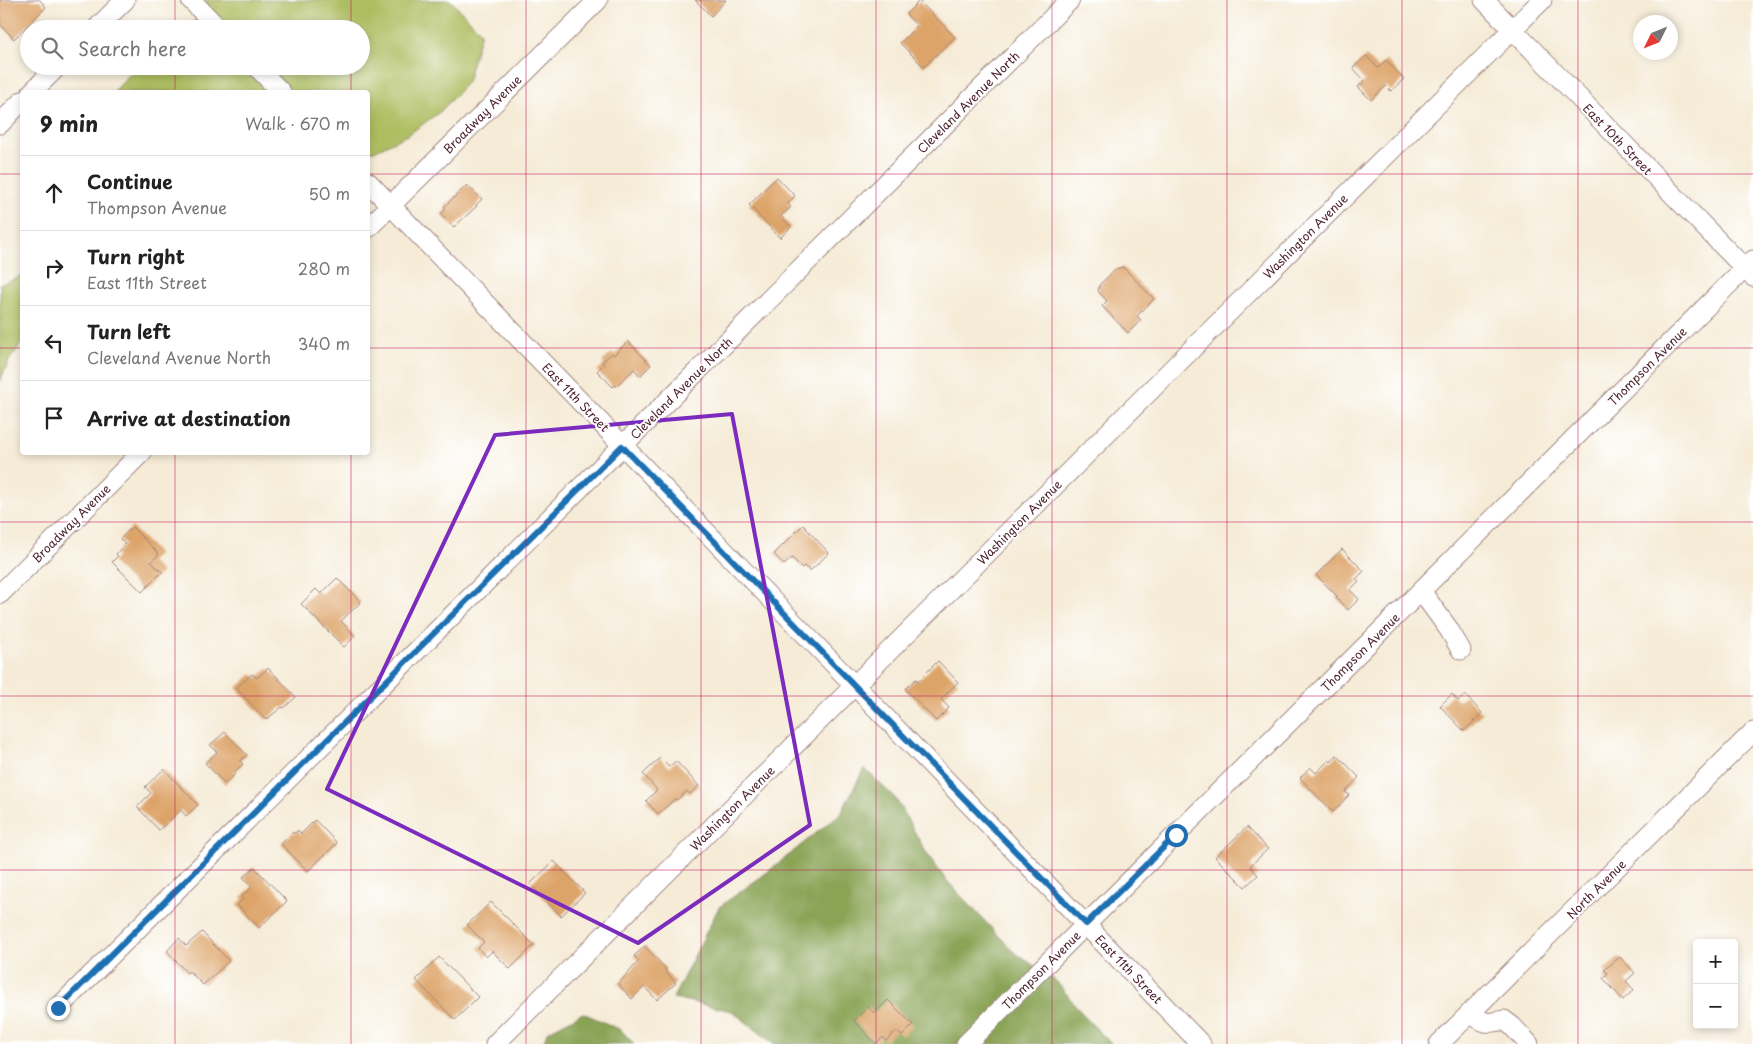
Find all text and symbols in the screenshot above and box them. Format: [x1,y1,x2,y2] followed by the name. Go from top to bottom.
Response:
[1633,15,1678,60] north arrow
[20,20,370,75] search box
[38,34,66,62] icon: search
[78,34,187,62] text: Search here
[913,47,1023,157] street label: Cleveland Avenue North
[439,70,526,157] street label: Broadway Avenue
[1579,99,1657,179] street label: East 10th Street
[40,107,98,139] text: 9 min
[245,111,350,135] text: Walk · 670 m
[87,167,173,195] text: Continue
[40,179,68,207] icon: ahead
[309,181,350,205] text: 50 m
[1259,189,1352,282] street label: Washington Avenue
[87,195,227,219] text: Thompson Avenue
[87,242,185,270] text: Turn right
[40,254,68,282] icon: right
[298,256,350,280] text: 280 m
[87,270,207,294] text: East 11th Street
[87,317,171,345] text: Turn left
[1603,322,1691,410] street label: Thompson Avenue
[40,329,68,357] icon: left
[298,331,350,355] text: 340 m
[626,333,736,443] street label: Cleveland Avenue North
[87,345,271,369] text: Cleveland Avenue North
[538,358,614,436] street label: East 11th Street
[40,404,68,432] icon: arrive
[87,404,291,432] text: Arrive at destination
[973,475,1066,568] street label: Washington Avenue
[28,479,115,566] street label: Broadway Avenue
[1316,608,1404,696] street label: Thompson Avenue
[686,761,779,854] street label: Washington Avenue
[1165,824,1188,847] route start
[1562,855,1630,923] street label: North Avenue
[997,926,1085,1014] street label: Thompson Avenue
[1091,930,1167,1008] street label: East 11th Street
[1693,939,1738,1029] map controls
[1693,939,1738,984] button: +
[1693,984,1738,1029] button: −
[47,997,70,1020] route end

